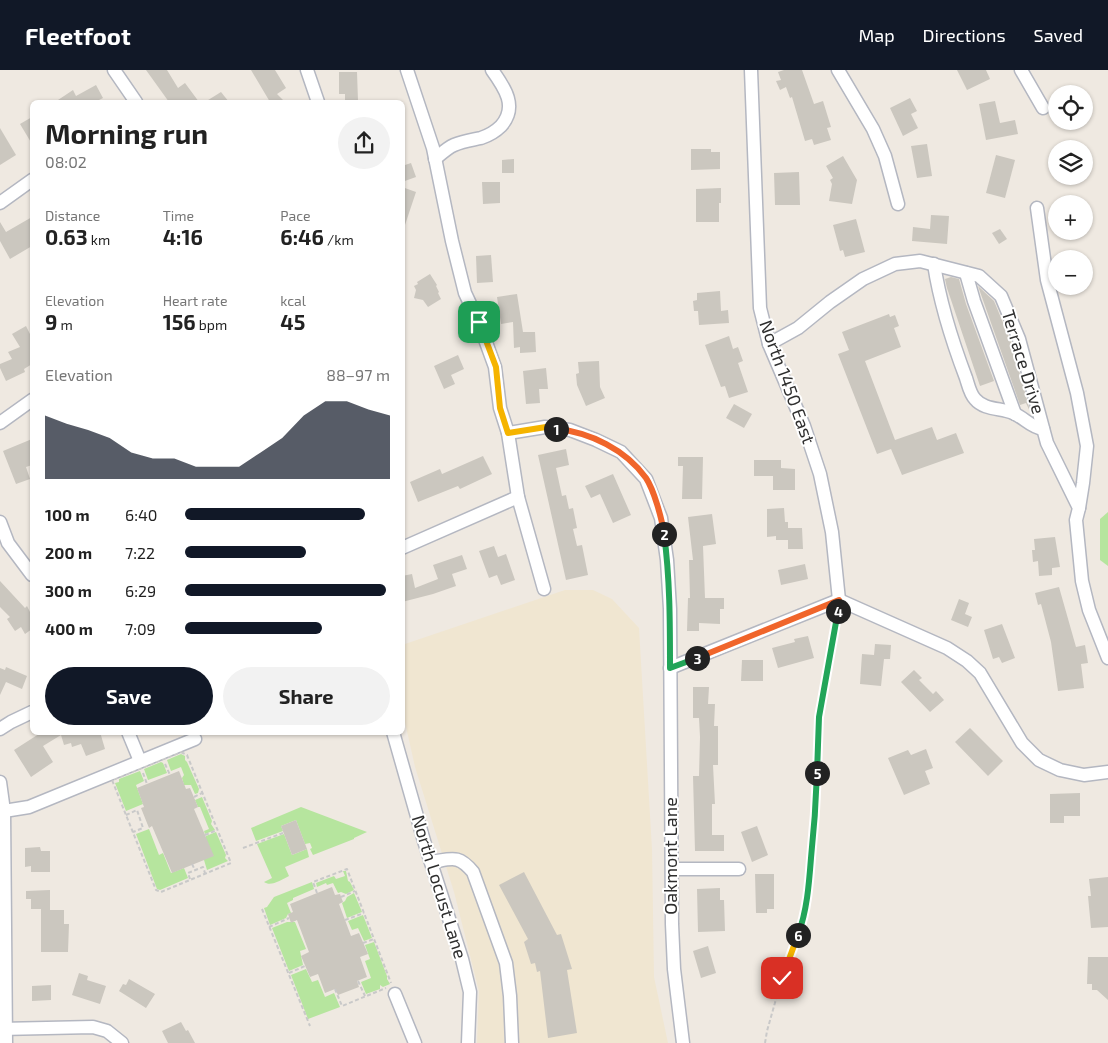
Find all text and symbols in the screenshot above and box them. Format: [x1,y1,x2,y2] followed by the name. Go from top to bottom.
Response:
[25,21,131,50] text: Fleetfoot
[858,24,895,46] text: Map
[923,24,1006,46] text: Directions
[1034,24,1083,46] text: Saved
[1048,85,1093,295] map controls
[1048,85,1093,130] button: locate
[45,116,208,150] text: Morning run
[338,117,390,169] button: share
[1048,140,1093,185] button: layers
[45,152,87,171] text: 08:02
[1048,195,1093,240] button: +
[45,207,100,224] text: Distance
[163,207,194,224] text: Time
[280,207,310,224] text: Pace
[45,224,88,249] text: 0.63
[163,224,203,249] text: 4:16
[280,224,324,249] text: 6:46
[88,231,110,248] text: km
[324,231,354,248] text: /km
[1048,250,1093,295] button: −
[45,292,104,309] text: Elevation
[163,292,227,309] text: Heart rate
[280,292,306,309] text: kcal
[458,301,500,343] pin
[998,307,1050,416] street label: Terrace Drive
[465,308,493,336] icon: arrive
[45,309,57,334] text: 9
[163,309,196,334] text: 156
[280,309,305,334] text: 45
[57,316,73,333] text: m
[196,316,227,333] text: bpm
[755,317,821,447] street label: North 1450 East
[45,365,113,384] text: Elevation
[326,365,390,384] text: 88–97 m
[544,416,568,442] pin: 1
[553,421,560,438] text: 1
[45,505,90,524] text: 100 m
[125,505,157,524] text: 6:40
[652,522,676,546] pin: 2
[660,526,669,543] text: 2
[45,543,92,562] text: 200 m
[125,543,155,562] text: 7:22
[45,581,92,600] text: 300 m
[125,581,156,600] text: 6:29
[826,598,850,624] pin: 4
[834,603,843,620] text: 4
[45,619,93,638] text: 400 m
[125,619,156,638] text: 7:09
[684,646,710,670] pin: 3
[694,650,701,667] text: 3
[45,667,213,725] button: Save
[223,667,390,725] button: Share
[804,760,830,786] pin: 5
[814,765,821,782] text: 5
[659,797,681,915] street label: Oakmont Lane
[408,812,472,961] street label: North Locust Lane
[786,922,810,948] pin: 6
[794,927,803,944] text: 6
[761,957,803,999] pin
[768,964,796,992] icon: check

